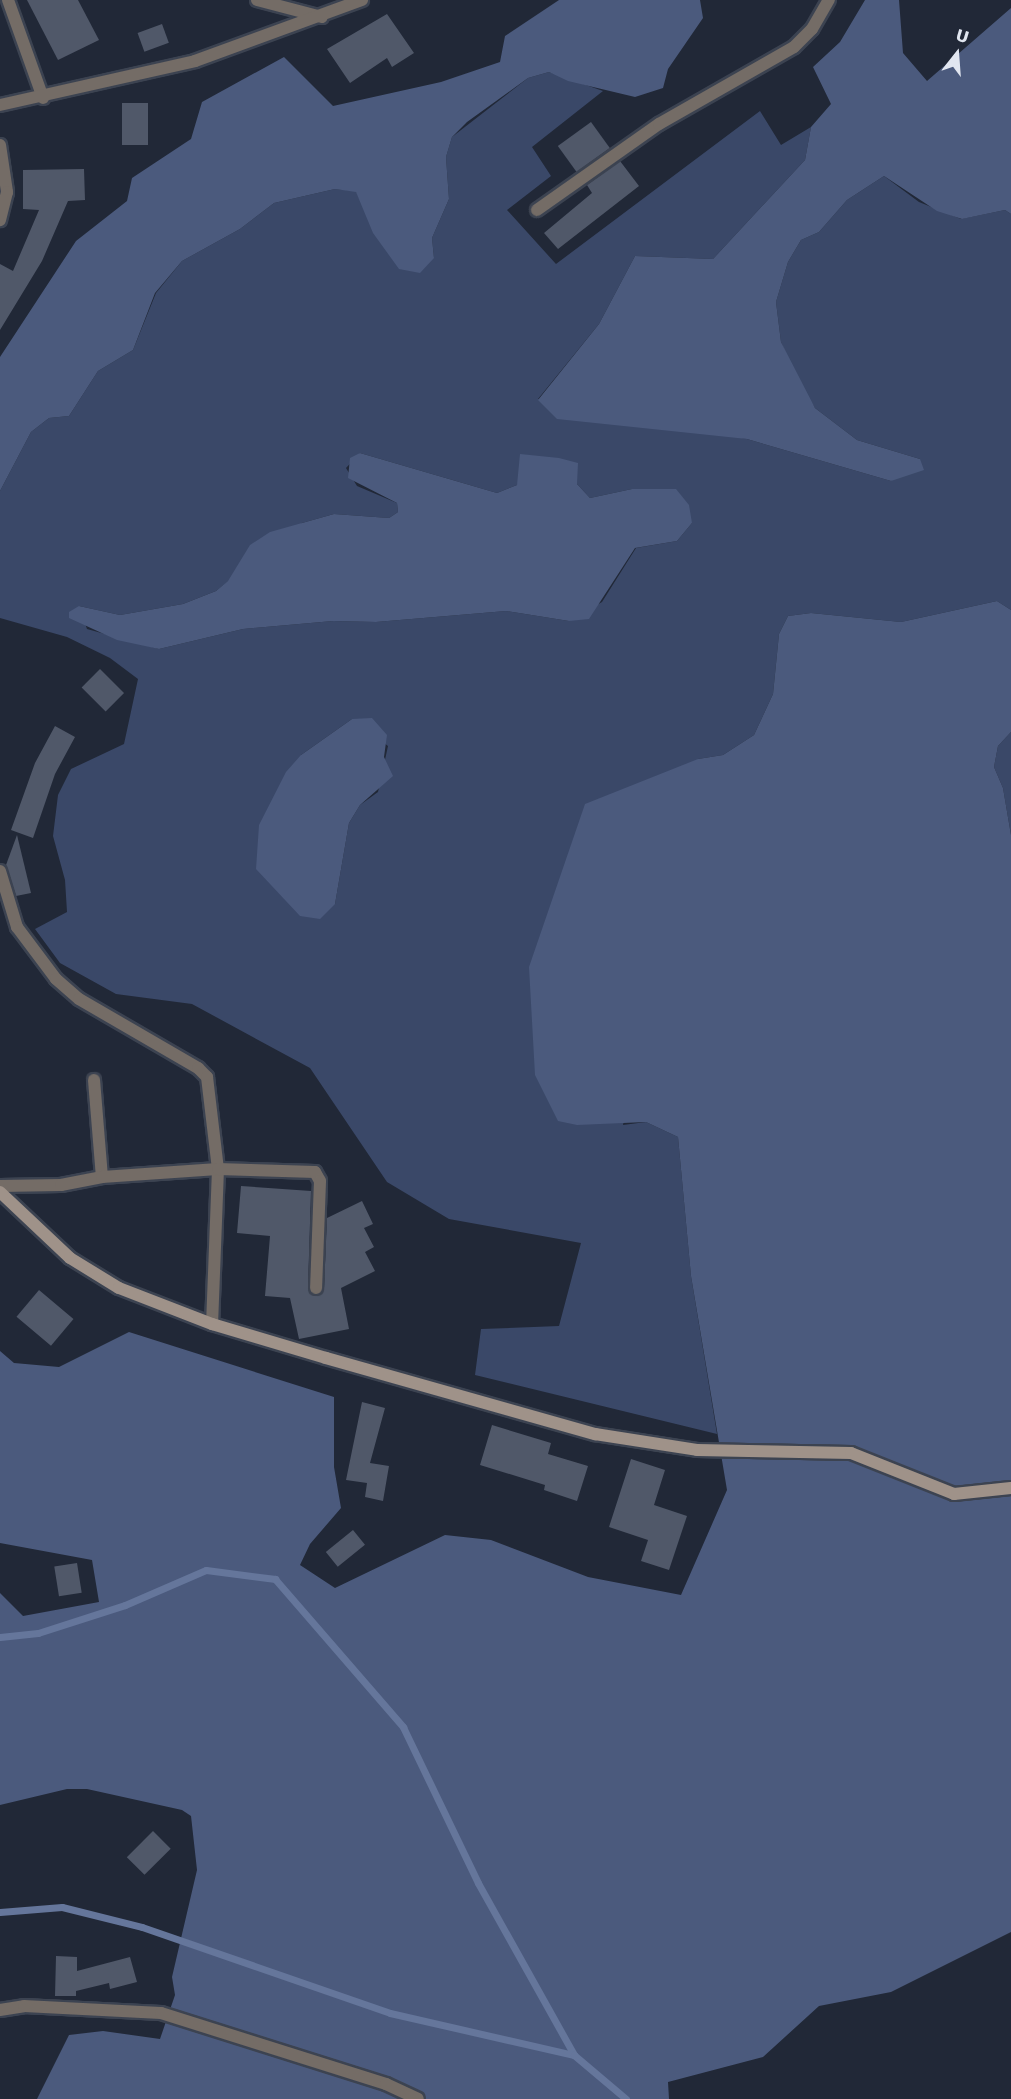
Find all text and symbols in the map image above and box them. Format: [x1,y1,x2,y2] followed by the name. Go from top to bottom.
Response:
[927,24,987,84] north arrow
[953,25,971,47] text: U

